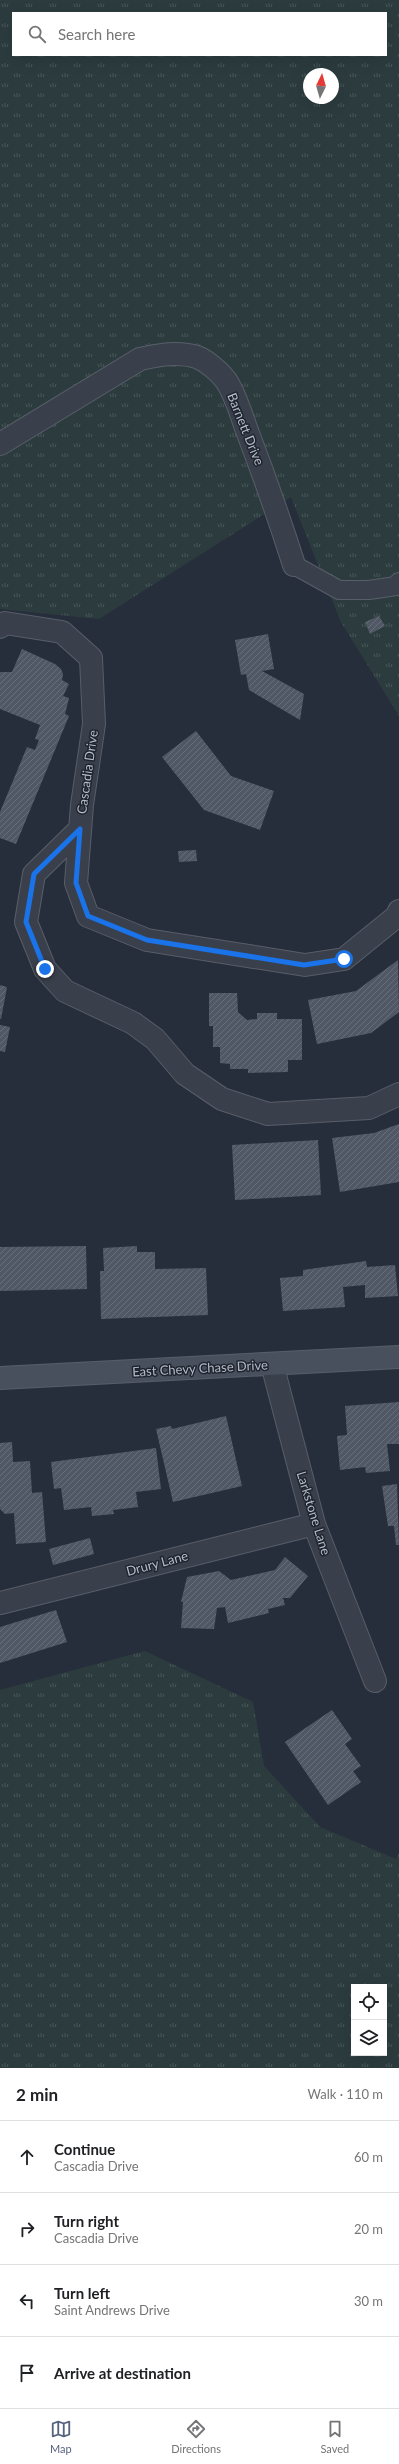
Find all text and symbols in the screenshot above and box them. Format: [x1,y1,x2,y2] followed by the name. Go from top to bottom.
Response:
[12,12,387,56] search box
[26,23,48,45] icon: search
[58,25,135,43] text: Search here
[303,68,339,104] north arrow
[224,390,268,468] street label: Barnett Drive
[73,729,101,815] street label: Cascadia Drive
[335,950,353,968] route start
[36,960,54,978] route end
[132,1356,268,1380] street label: East Chevy Chase Drive
[294,1469,334,1557] street label: Larkstone Lane
[124,1547,190,1579] street label: Drury Lane
[351,1984,387,2056] map controls
[351,1984,387,2020] button: locate
[351,2020,387,2056] button: layers
[16,2084,58,2105] text: 2 min
[307,2086,383,2102] text: Walk · 110 m
[54,2140,115,2158] text: Continue
[16,2146,38,2168] icon: ahead
[354,2149,383,2165] text: 60 m
[54,2158,139,2174] text: Cascadia Drive
[54,2212,119,2230] text: Turn right
[16,2218,38,2240] icon: right
[354,2221,383,2237] text: 20 m
[54,2230,139,2246] text: Cascadia Drive
[54,2284,110,2302] text: Turn left
[16,2290,38,2312] icon: left
[354,2293,383,2309] text: 30 m
[54,2302,170,2318] text: Saint Andrews Drive
[16,2362,38,2384] icon: arrive
[54,2364,191,2382] text: Arrive at destination
[50,2418,72,2455] tab: Map
[171,2418,221,2455] tab: Directions
[320,2418,349,2455] tab: Saved

